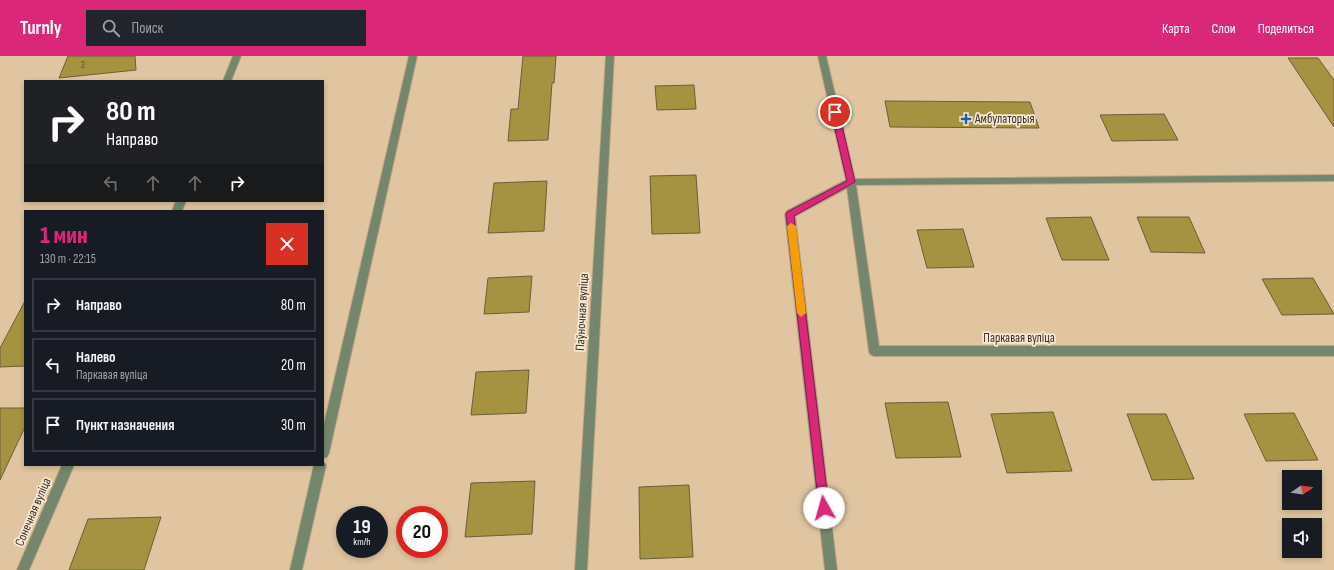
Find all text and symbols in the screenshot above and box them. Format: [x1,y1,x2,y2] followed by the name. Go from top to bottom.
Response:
[86,10,366,46] search box
[20,17,62,40] text: Turnly
[100,17,122,39] icon: search
[132,19,163,38] text: Поиск
[1162,20,1190,37] text: Карта
[1212,20,1236,37] text: Слои
[1258,20,1314,37] text: Поделиться
[81,60,85,71] house number: 3
[106,95,155,128] text: 80 m
[818,95,852,129] pin
[40,96,92,148] icon: right
[824,101,846,123] icon: arrive
[974,111,1035,127] place label: Амбулаторыя
[960,113,972,125] marker: Амбулаторыя
[106,129,158,150] text: Направо
[100,172,122,194] icon: left
[142,172,164,194] icon: ahead
[184,172,206,194] icon: ahead
[226,172,248,194] icon: right
[40,221,88,250] text: 1 мин
[266,223,308,265] button: close
[40,251,96,267] text: 130 m · 22:15
[572,273,592,351] street label: Паўночная вуліца
[42,294,64,316] icon: right
[76,296,122,315] text: Направо
[281,296,306,315] text: 80 m
[983,330,1055,346] street label: Паркавая вуліца
[76,348,116,367] text: Налево
[42,354,64,376] icon: left
[281,356,306,375] text: 20 m
[76,367,147,383] text: Паркавая вуліца
[42,414,64,436] icon: arrive
[76,416,174,435] text: Пункт назначения
[281,416,306,435] text: 30 m
[1282,470,1322,510] north arrow
[1282,470,1322,558] map controls
[11,475,55,549] street label: Сонечная вуліца
[803,487,845,529] position arrow
[396,506,448,558] speed limit sign: 20
[353,515,371,539] text: 19
[1282,518,1322,558] button: sound
[353,536,371,548] text: km/h

